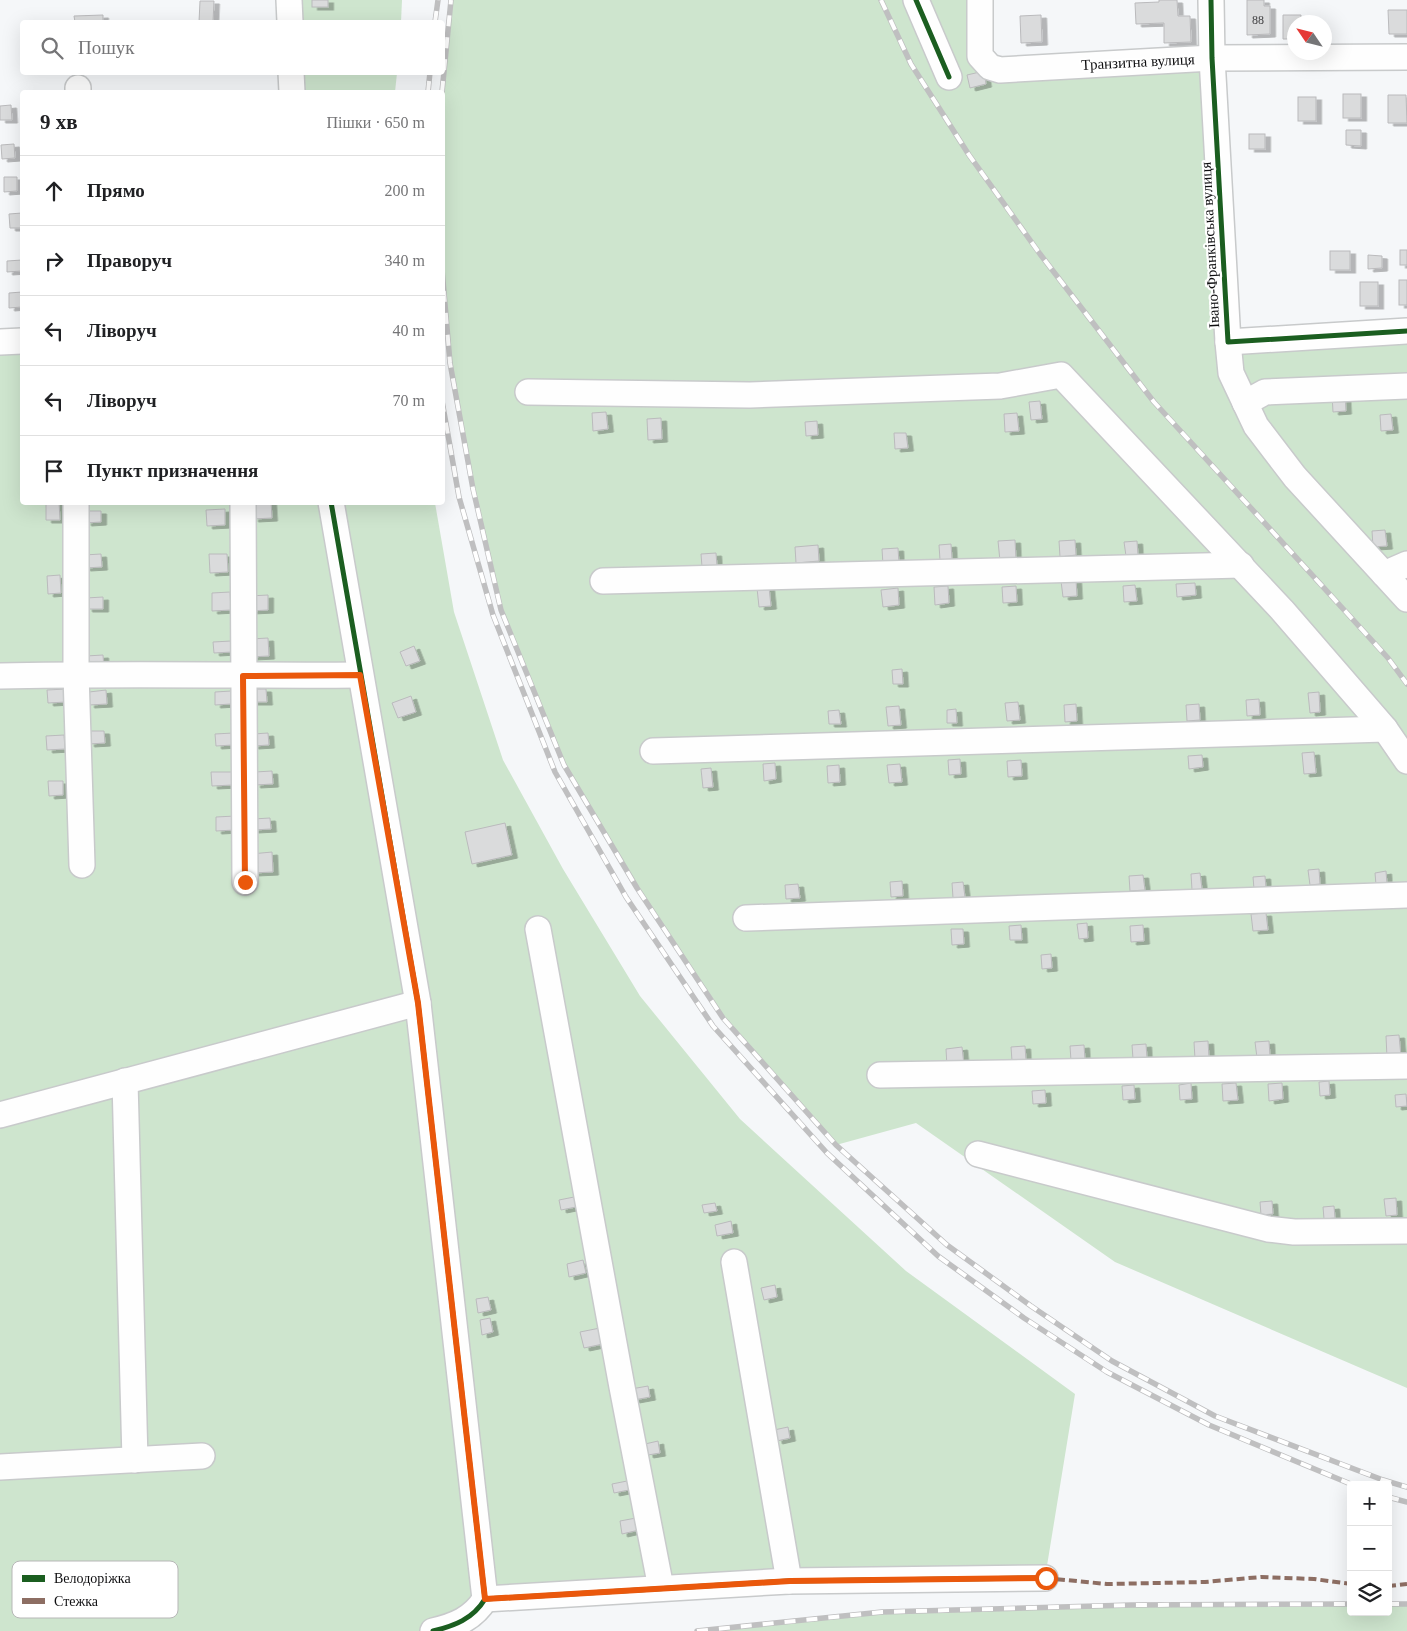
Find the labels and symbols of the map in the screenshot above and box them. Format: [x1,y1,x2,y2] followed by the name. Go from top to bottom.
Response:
[1252,13,1264,27] house number: 88
[1287,15,1332,60] north arrow
[1081,51,1195,73] street label: Транзитна вулиця
[1198,161,1222,328] street label: Івано-Франківська вулиця
[234,871,257,894] route end
[12,1561,178,1618] legend
[1035,1567,1058,1590] route start
[54,1571,131,1586] text: Велодоріжка
[54,1594,99,1609] text: Стежка

